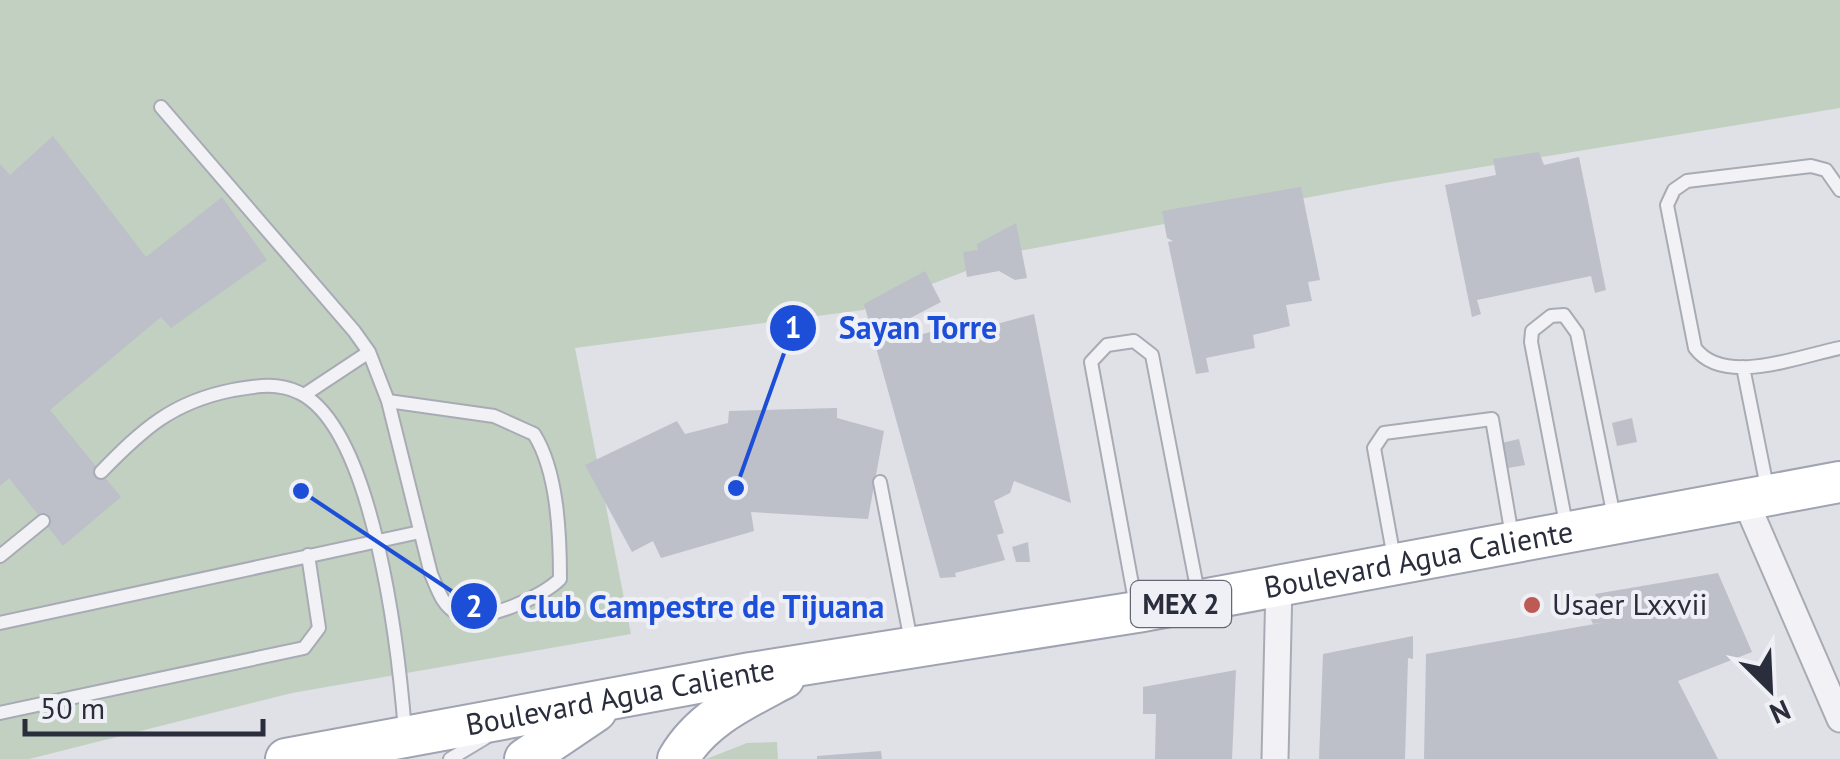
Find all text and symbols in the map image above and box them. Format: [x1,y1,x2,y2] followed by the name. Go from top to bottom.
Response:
[768,297,1017,359] callout: Sayan Torre
[839,306,997,348] text: Sayan Torre
[784,307,802,346] text: 1
[1261,511,1576,606] street label: Boulevard Agua Caliente
[449,575,905,637] callout: Club Campestre de Tijuana
[1131,581,1231,627] road number: MEX 2
[1552,584,1708,623] place label: Usaer Lxxvii
[520,585,884,627] text: Club Campestre de Tijuana
[465,586,483,625] text: 2
[1521,594,1543,616] marker: Usaer Lxxvii
[1720,639,1820,739] north arrow
[462,649,777,743] street label: Boulevard Agua Caliente
[25,674,262,736] scale bar
[40,688,105,727] text: 50 m
[1764,692,1796,733] text: N

